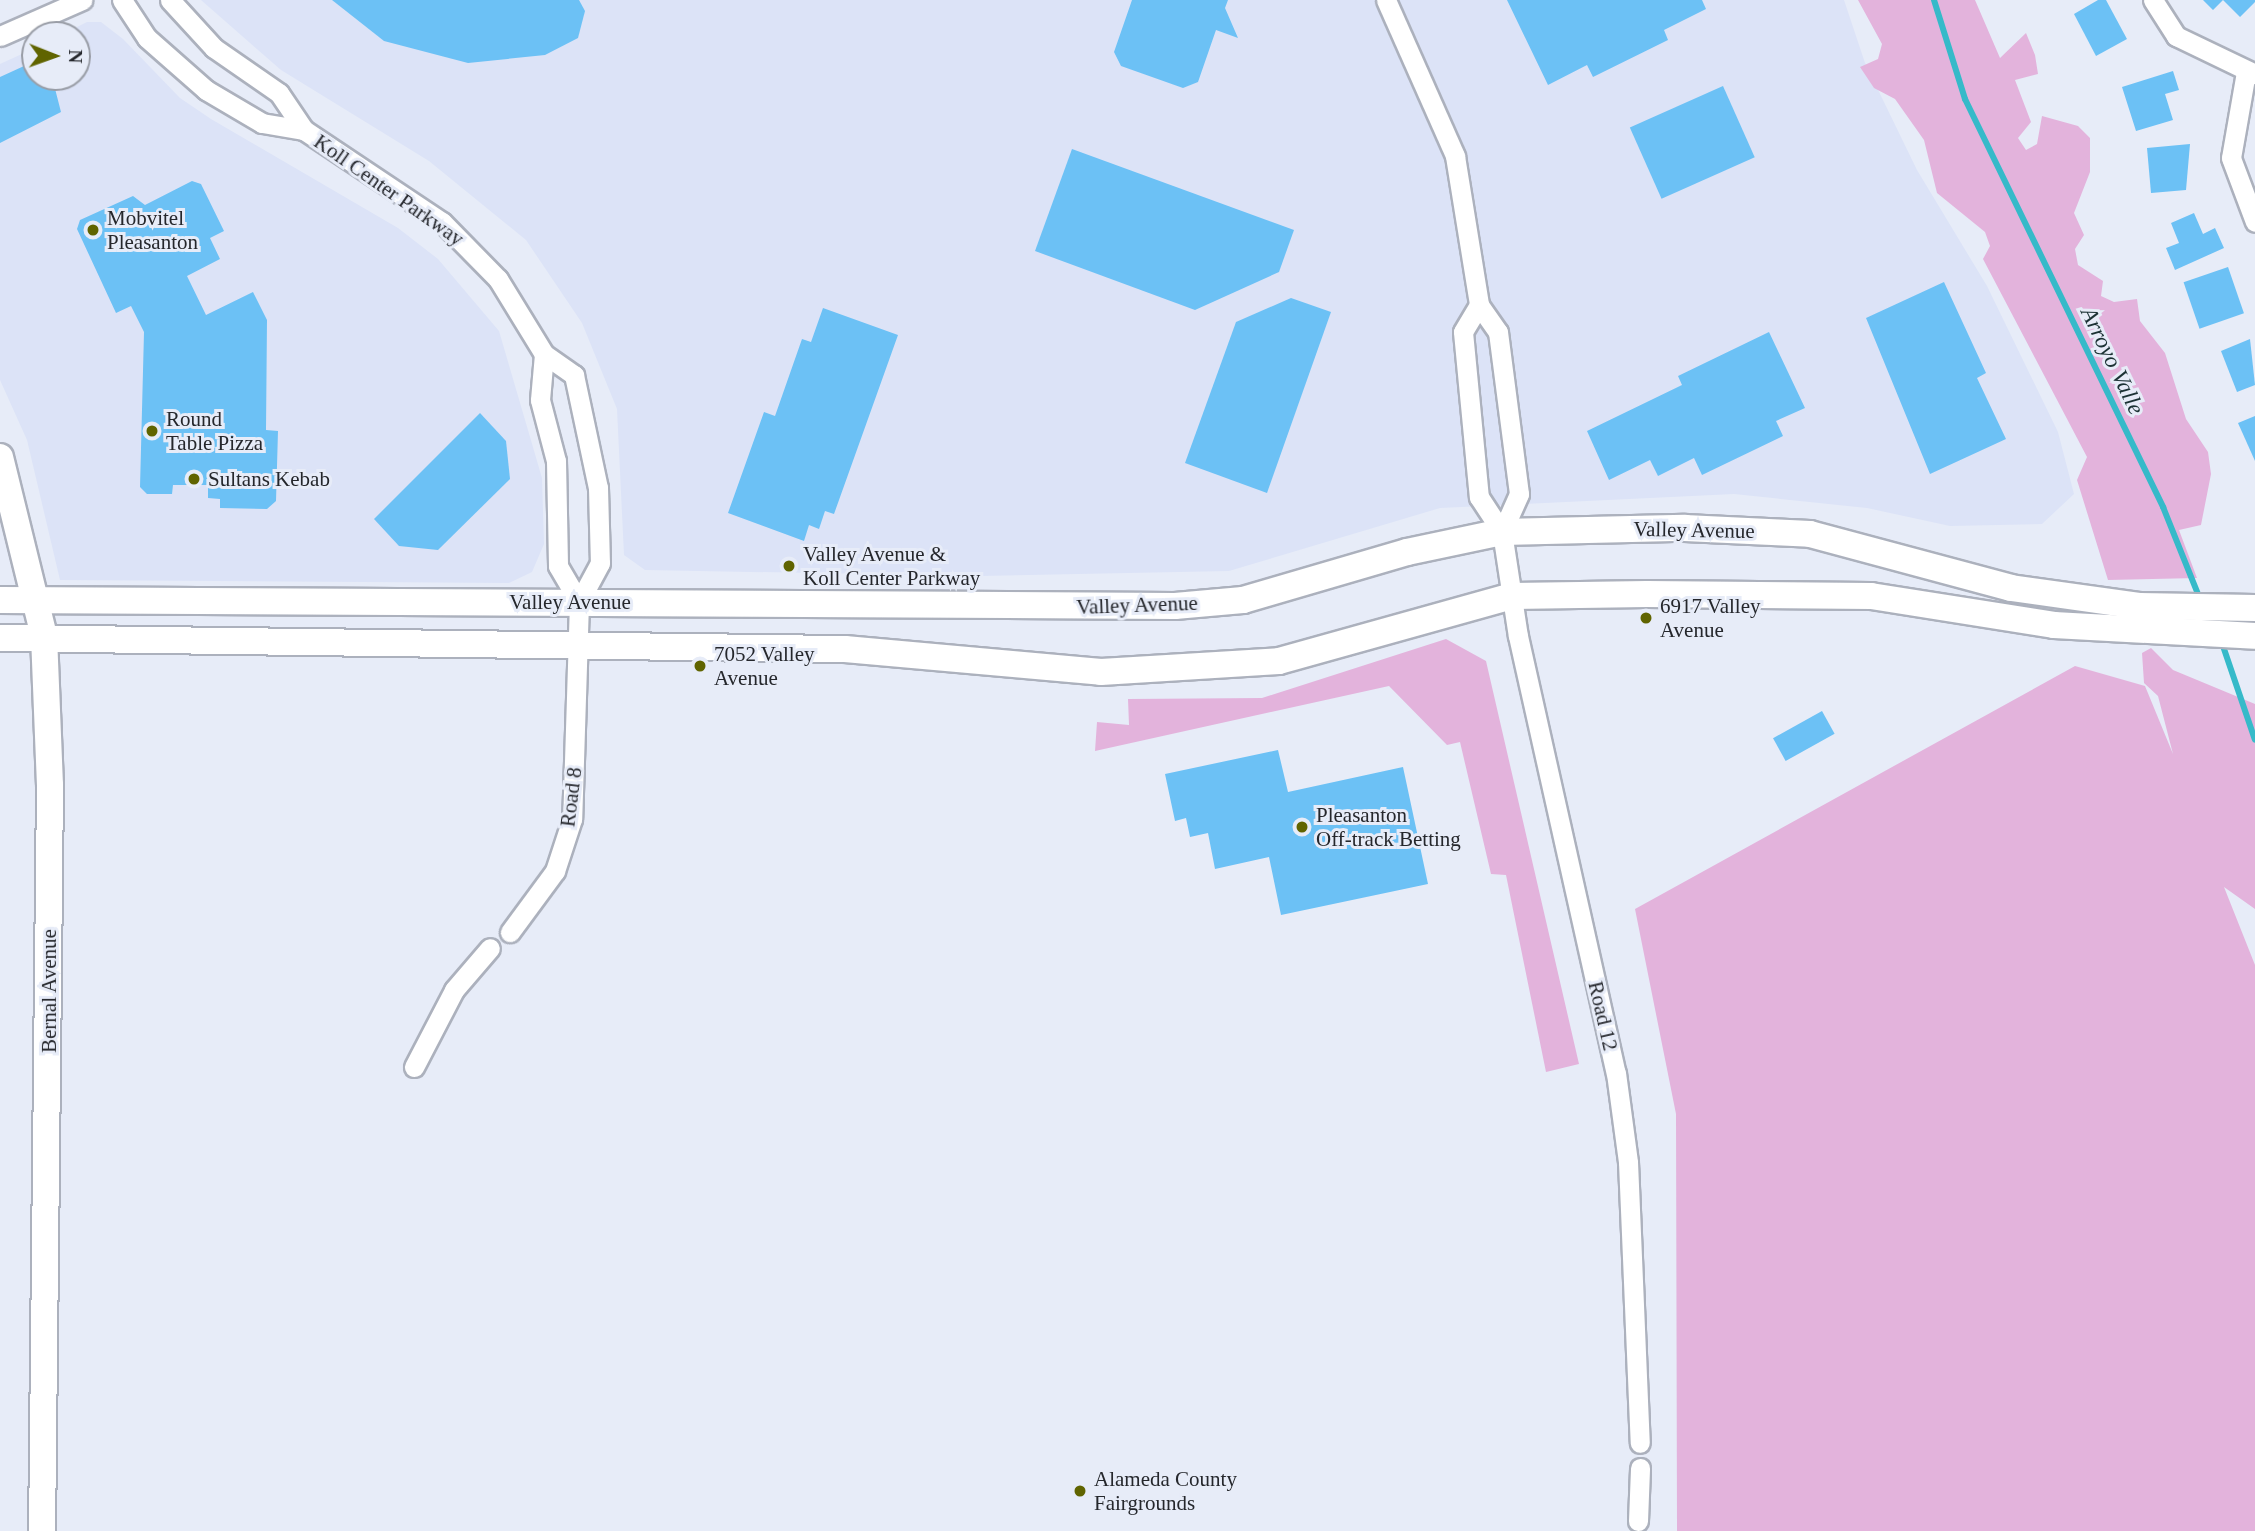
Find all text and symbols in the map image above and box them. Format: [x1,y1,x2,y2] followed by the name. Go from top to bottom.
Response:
[21,21,91,91] north arrow
[65,49,86,63] text: N
[309,129,469,251] street label: Koll Center Parkway
[107,205,198,255] place label: Mobvitel Pleasanton
[85,222,101,238] marker: Mobvitel Pleasanton
[2074,303,2150,419] water label: Arroyo Valle
[166,406,263,456] place label: Round Table Pizza
[144,423,160,439] marker: Round Table Pizza
[208,466,330,492] place label: Sultans Kebab
[186,471,202,487] marker: Sultans Kebab
[1632,516,1756,544] street label: Valley Avenue
[803,541,980,591] place label: Valley Avenue & Koll Center Parkway
[781,558,797,574] marker: Valley Avenue & Koll Center Parkway
[509,589,631,615] street label: Valley Avenue
[1075,590,1199,620] street label: Valley Avenue
[1660,593,1761,643] place label: 6917 Valley Avenue
[1638,610,1654,626] marker: 6917 Valley Avenue
[714,641,815,691] place label: 7052 Valley Avenue
[692,658,708,674] marker: 7052 Valley Avenue
[555,766,587,828] street label: Road 8
[1316,802,1461,852] place label: Pleasanton Off-track Betting
[1294,819,1310,835] marker: Pleasanton Off-track Betting
[36,929,62,1053] street label: Bernal Avenue
[1583,979,1623,1053] street label: Road 12
[1094,1466,1237,1516] place label: Alameda County Fairgrounds
[1072,1483,1088,1499] marker: Alameda County Fairgrounds

